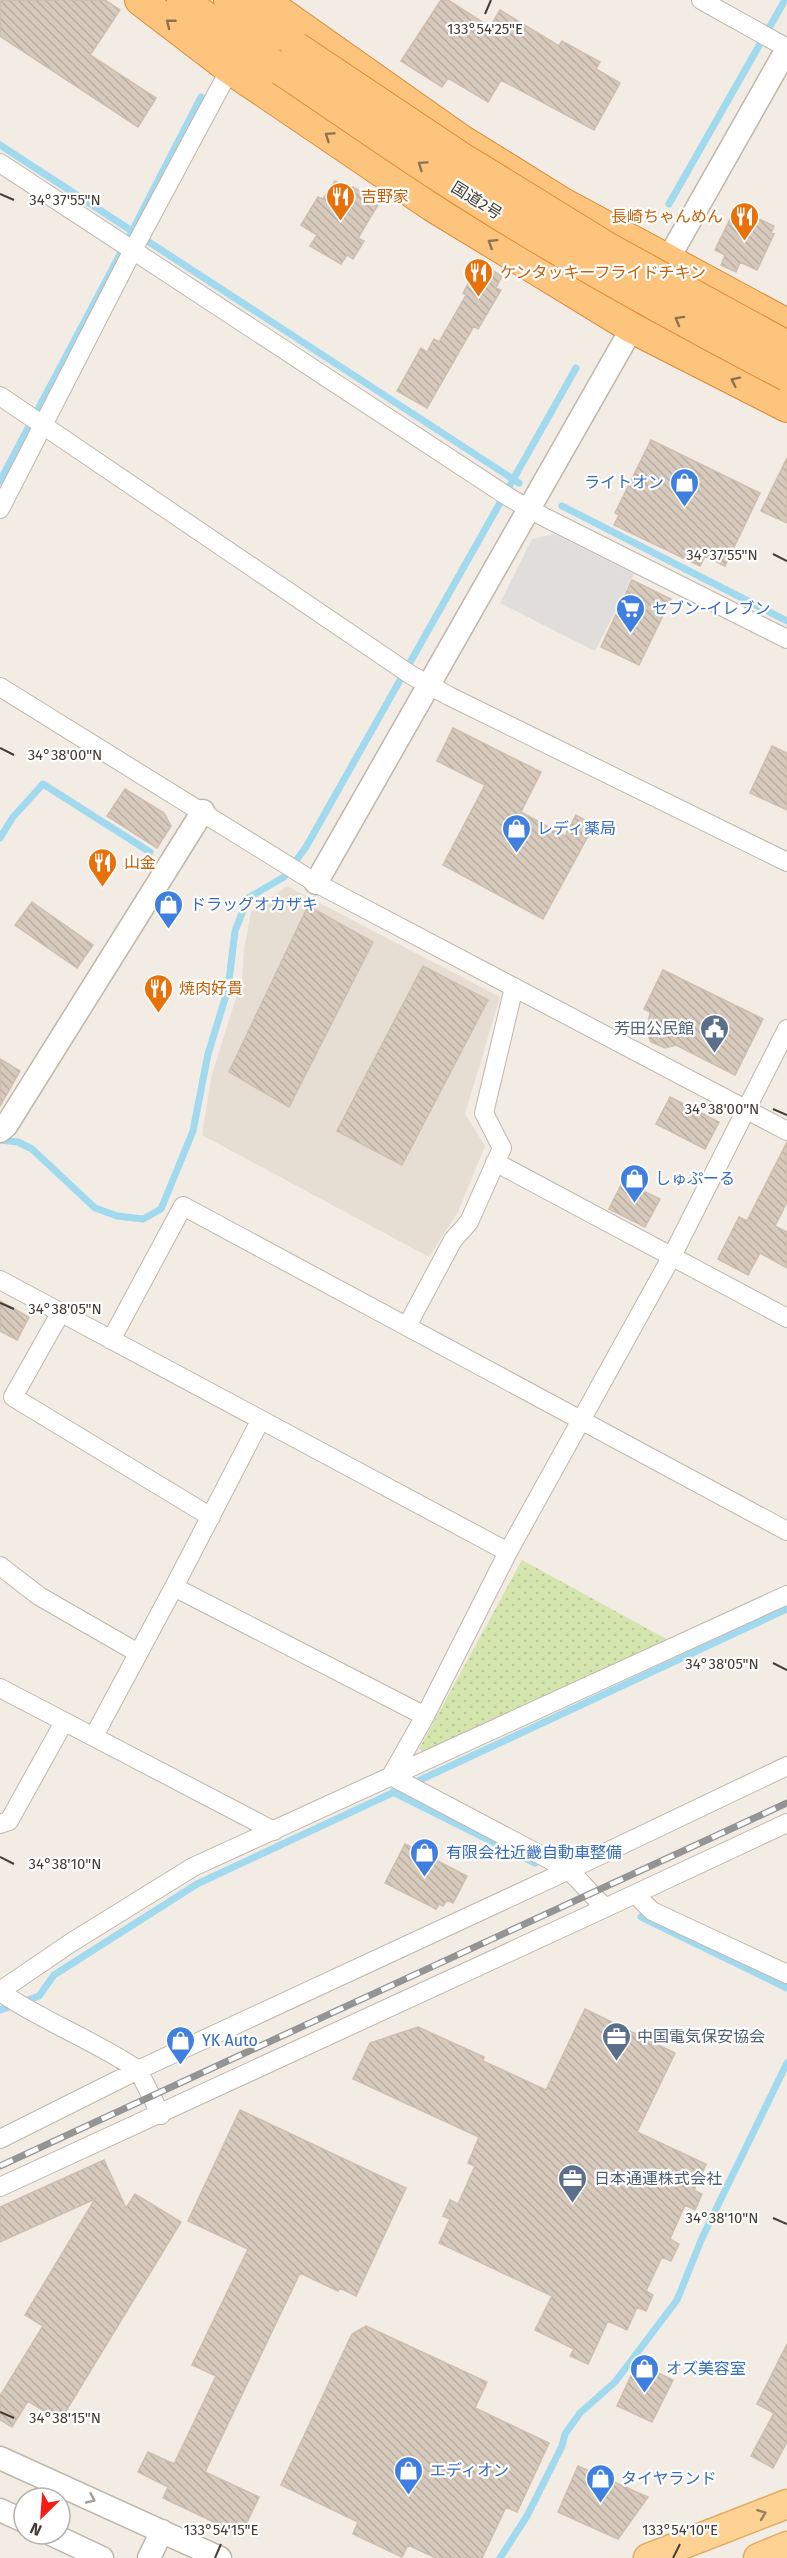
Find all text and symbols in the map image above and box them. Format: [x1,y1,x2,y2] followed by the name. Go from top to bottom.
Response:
[166,20,177,31] one-way arrow
[447,20,523,38] text: 133°54'25"E
[325,132,336,143] one-way arrow
[418,161,429,172] one-way arrow
[448,178,505,223] street label: 国道2号
[324,180,356,222] restaurant icon: 吉野家
[361,187,409,206] place label: 吉野家
[29,191,101,209] text: 34°37'55"N
[728,200,760,242] restaurant icon: 長崎ちゃんめん
[611,207,723,226] place label: 長崎ちゃんめん
[488,239,499,250] one-way arrow
[463,256,495,298] restaurant icon: ケンタッキーフライドチキン
[500,263,706,282] place label: ケンタッキーフライドチキン
[675,316,686,327] one-way arrow
[730,377,741,388] one-way arrow
[669,466,701,508] shop icon: ライトオン
[584,473,664,492] place label: ライトオン
[686,546,758,564] text: 34°37'55"N
[615,592,647,634] supermarket icon: セブン-イレブン
[652,599,770,618] place label: セブン-イレブン
[28,746,102,764] text: 34°38'00"N
[500,812,532,854] shop icon: レディ薬局
[537,819,616,838] place label: レディ薬局
[87,846,119,888] restaurant icon: 山金
[124,853,156,872] place label: 山金
[153,888,185,930] shop icon: ドラッグオカザキ
[190,895,318,914] place label: ドラッグオカザキ
[142,972,174,1014] restaurant icon: 焼肉好貴
[179,979,243,998] place label: 焼肉好貴
[699,1012,731,1054] public building icon: 芳田公民館
[614,1019,694,1038] place label: 芳田公民館
[685,1100,759,1118] text: 34°38'00"N
[618,1162,650,1204] shop icon: しゅぷーる
[655,1169,735,1188] place label: しゅぷーる
[28,1300,102,1318] text: 34°38'05"N
[685,1655,759,1673] text: 34°38'05"N
[409,1836,441,1878] shop icon: 有限会社近畿自動車整備
[446,1843,622,1862] place label: 有限会社近畿自動車整備
[29,1855,102,1873] text: 34°38'10"N
[600,2020,632,2062] office icon: 中国電気保安協会
[165,2024,197,2066] shop icon: YK Auto
[637,2027,765,2046] place label: 中国電気保安協会
[202,2031,258,2050] place label: YK Auto
[557,2162,589,2204] office icon: 日本通運株式会社
[594,2169,722,2188] place label: 日本通運株式会社
[686,2209,759,2227] text: 34°38'10"N
[629,2352,661,2394] shop icon: オズ美容室
[666,2359,746,2378] place label: オズ美容室
[29,2409,101,2427] text: 34°38'15"N
[393,2454,425,2496] shop icon: エディオン
[430,2461,509,2480] place label: エディオン
[584,2462,616,2504] shop icon: タイヤランド
[621,2469,717,2488] place label: タイヤランド
[12,2486,72,2546] north arrow
[85,2492,96,2504] one-way arrow
[755,2509,766,2521] one-way arrow
[27,2518,45,2540] text: N
[184,2521,258,2539] text: 133°54'15"E
[642,2521,718,2539] text: 133°54'10"E

